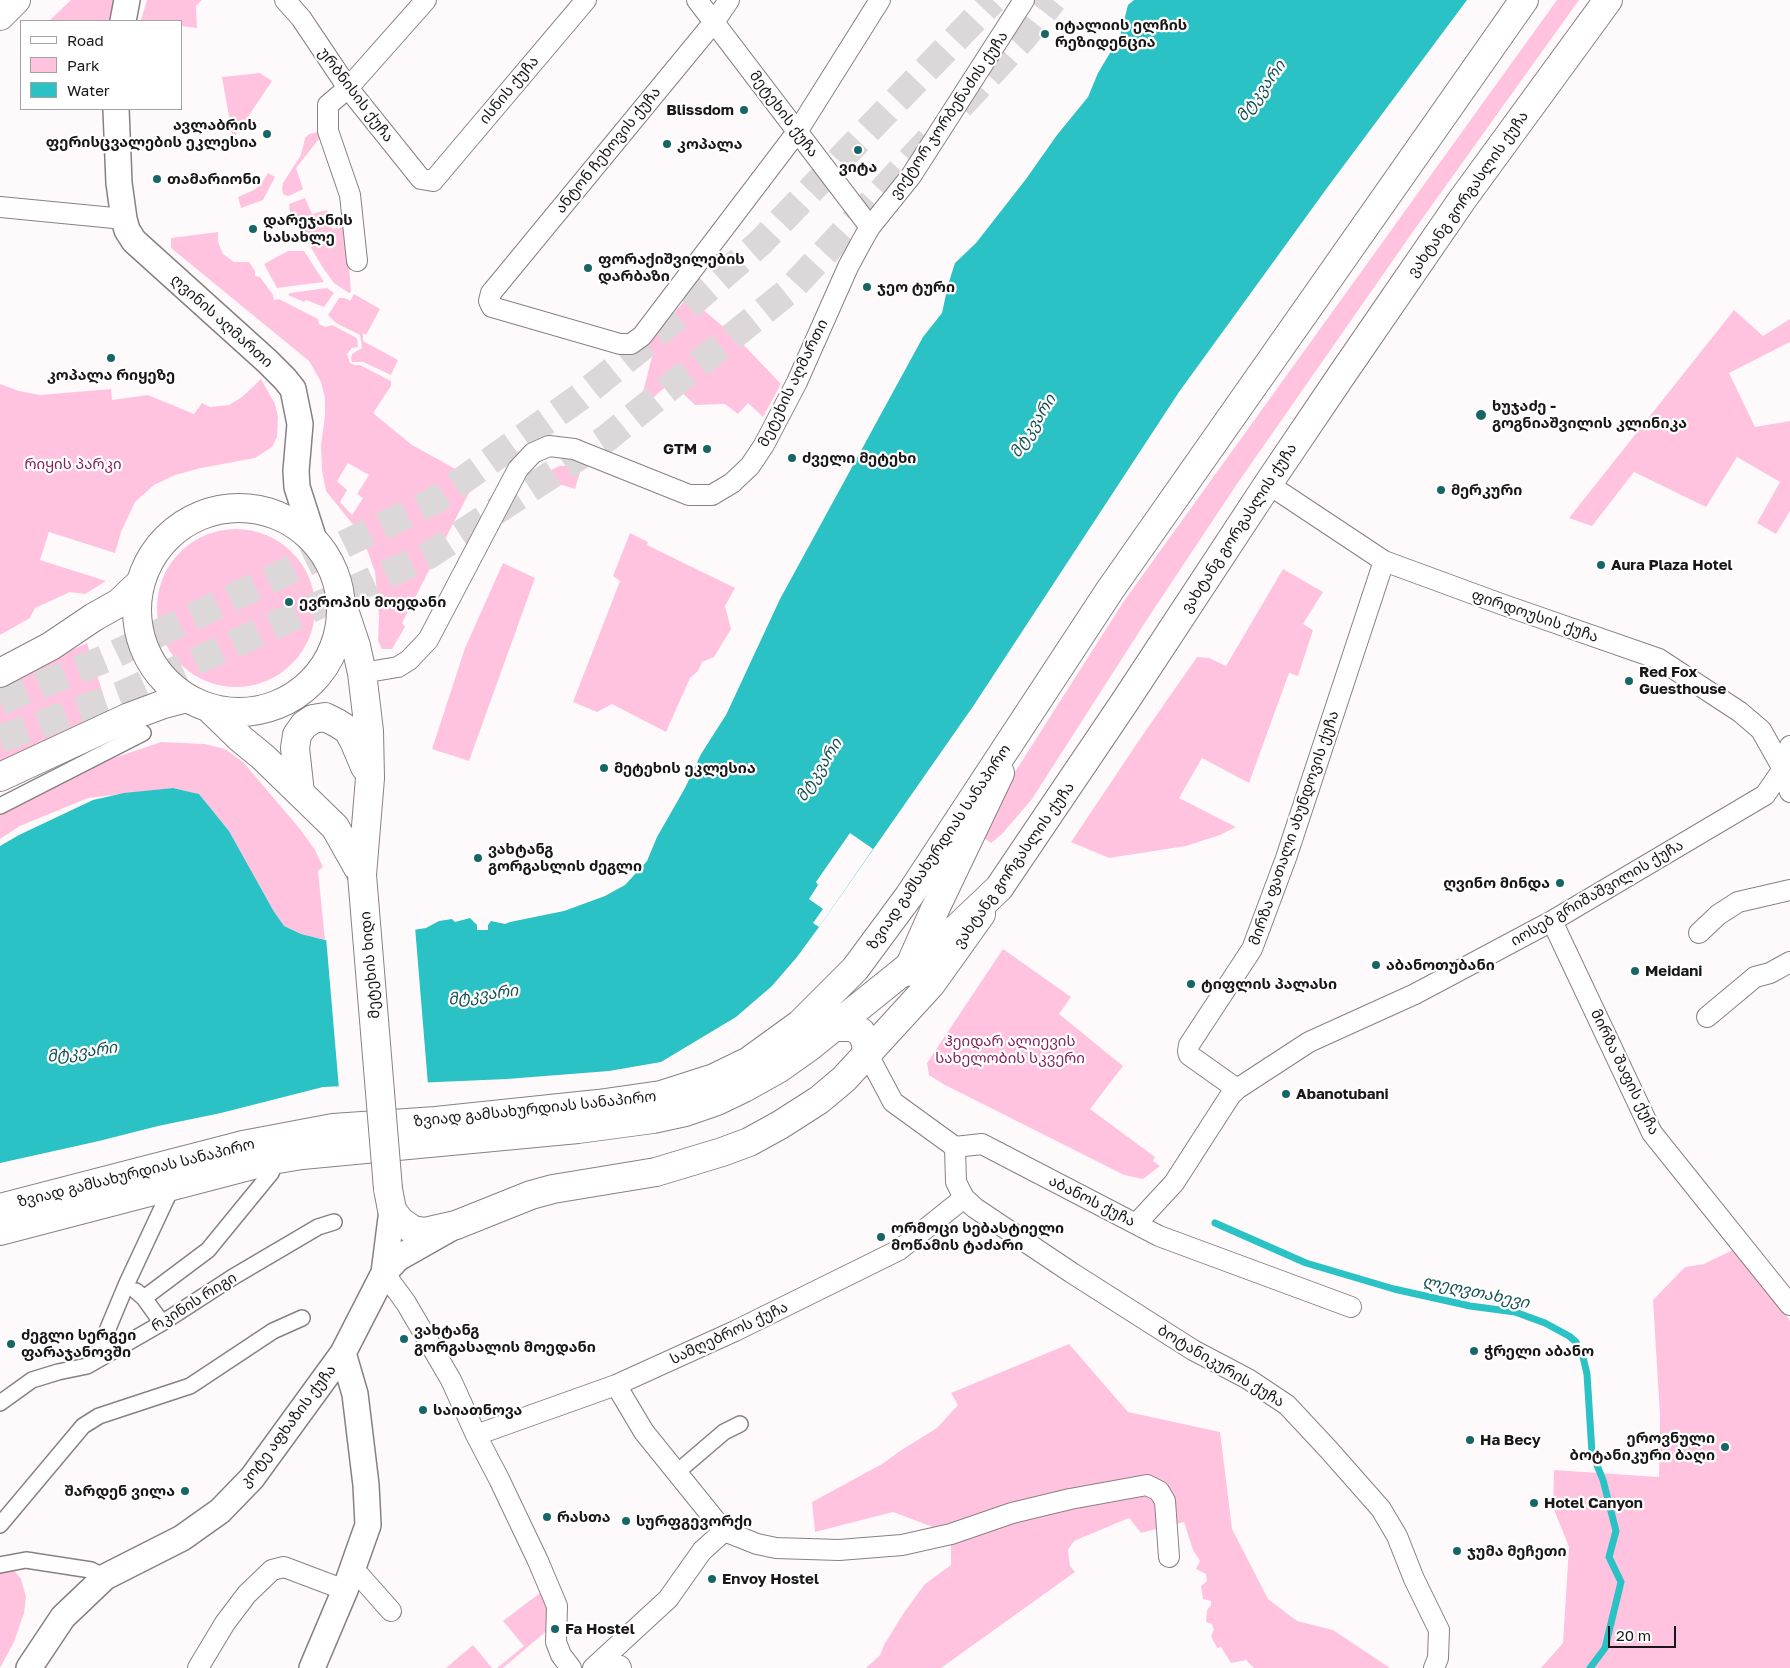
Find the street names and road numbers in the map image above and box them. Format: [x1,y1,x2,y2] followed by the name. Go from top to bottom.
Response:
[886,28,1012,202] street label: ვიქტორ ჯორბენაძის ქუჩა
[315,44,397,146] street label: ურბნისის ქუჩა
[475,52,543,128] street label: ისნის ქუჩა
[746,67,822,161] street label: მეტეხის ქუჩა
[551,83,665,217] street label: ანტონ ჩეხოვის ქუჩა
[1404,108,1532,280] street label: ვახტანგ გორგასლის ქუჩა
[167,270,277,372] street label: ღვინის აღმართი
[754,316,832,450] street label: მეტეხის აღმართი
[1177,440,1301,616] street label: ვახტანგ გორგასლის ქუჩა
[1469,586,1601,646] street label: ფირდოუსის ქუჩა
[1245,708,1343,948] street label: მირზა ფათალი ახუნდოვის ქუჩა
[863,741,1015,953] street label: ზვიად გამსახურდიას სანაპირო
[950,779,1078,951] street label: ვახტანგ გორგასლის ქუჩა
[1507,836,1687,950] street label: იოსებ გრიშაშვილის ქუჩა
[356,911,384,1019] street label: მეტეხის ხიდი
[1587,1006,1663,1138] street label: მირზა შაფის ქუჩა
[413,1087,657,1131] street label: ზვიად გამსახურდიას სანაპირო
[16,1135,256,1211] street label: ზვიად გამსახურდიას სანაპირო
[1046,1172,1138,1230] street label: აბანოს ქუჩა
[148,1269,240,1335] street label: რკინის რიგი
[667,1298,791,1368] street label: სამღებროს ქუჩა
[1154,1321,1288,1411] street label: ბოტანიკურის ქუჩა
[236,1361,340,1491] street label: კოტე აფხაზის ქუჩა

